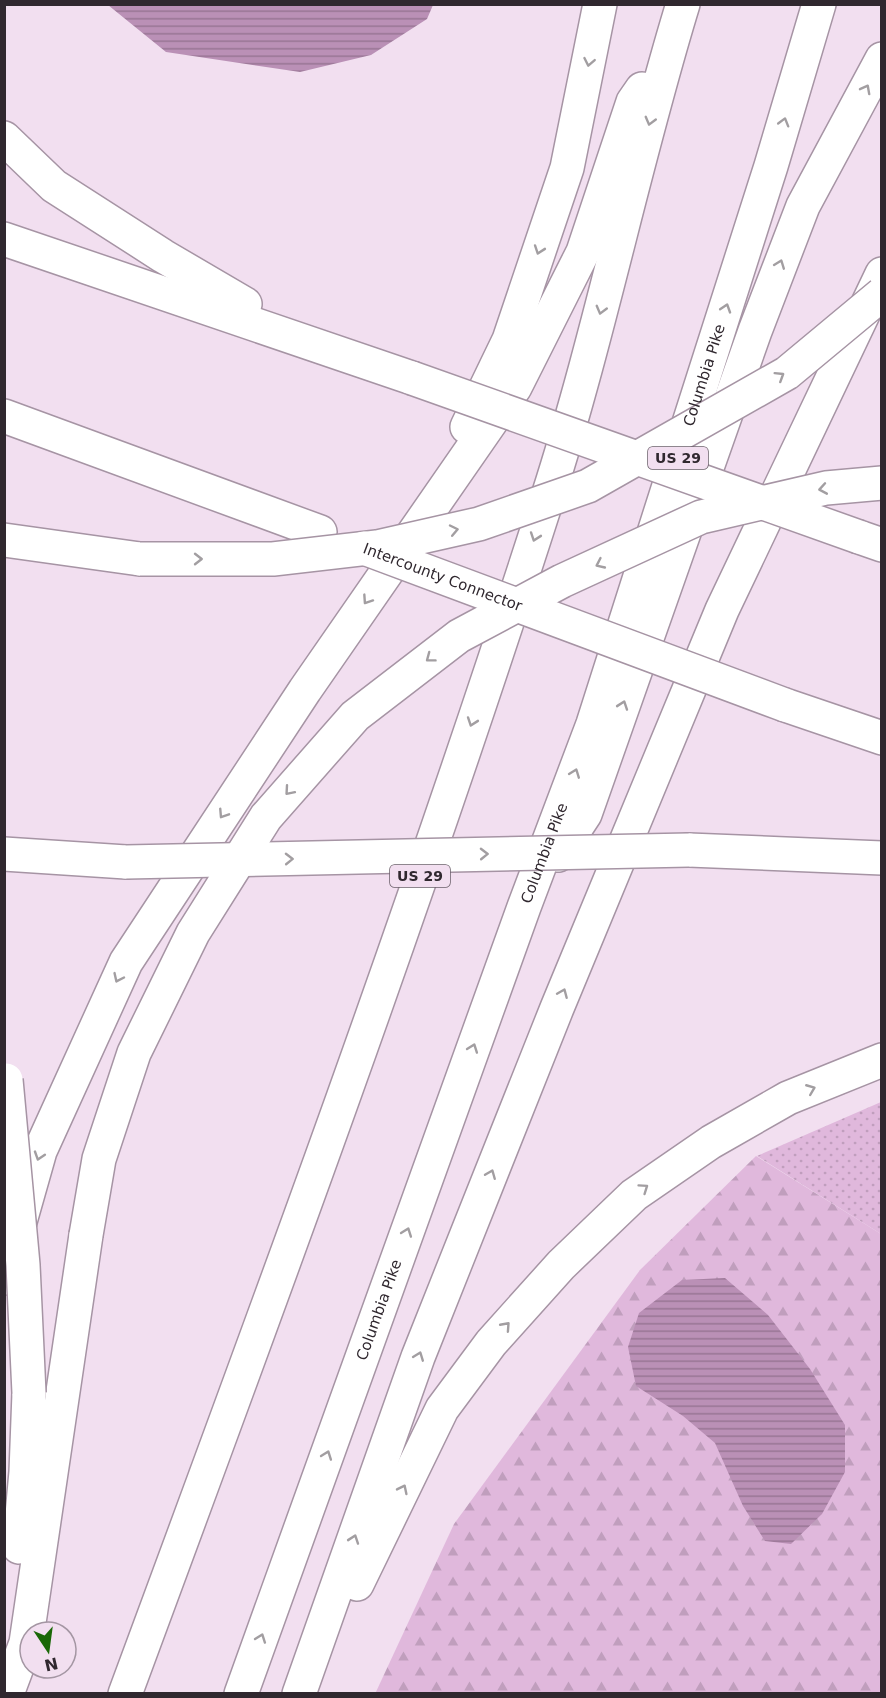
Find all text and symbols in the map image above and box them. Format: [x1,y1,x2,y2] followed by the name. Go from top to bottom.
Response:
[583,57,596,67] one-way arrow
[859,85,870,95] one-way arrow
[645,116,658,126] one-way arrow
[777,117,789,128] one-way arrow
[534,244,547,255] one-way arrow
[773,259,786,270] one-way arrow
[719,303,731,314] one-way arrow
[596,304,608,314] one-way arrow
[680,322,729,428] street label: Columbia Pike
[774,372,784,383] one-way arrow
[648,447,708,469] road number: US 29
[819,482,829,495] one-way arrow
[449,524,459,537] one-way arrow
[529,531,542,542] one-way arrow
[361,539,526,615] street label: Intercounty Connector
[194,553,203,565] one-way arrow
[595,556,606,568] one-way arrow
[363,593,374,604] one-way arrow
[426,651,437,662] one-way arrow
[616,700,629,711] one-way arrow
[467,716,480,727] one-way arrow
[567,769,580,779] one-way arrow
[285,784,296,795] one-way arrow
[517,800,571,906] street label: Columbia Pike
[220,808,231,819] one-way arrow
[480,848,489,861] one-way arrow
[285,852,294,865] one-way arrow
[390,865,450,887] road number: US 29
[114,972,126,983] one-way arrow
[556,988,568,999] one-way arrow
[466,1043,479,1054] one-way arrow
[805,1084,816,1096] one-way arrow
[33,1150,46,1161] one-way arrow
[483,1169,496,1180] one-way arrow
[638,1184,649,1195] one-way arrow
[400,1227,413,1238] one-way arrow
[353,1257,405,1363] street label: Columbia Pike
[499,1322,510,1332] one-way arrow
[412,1351,424,1362] one-way arrow
[320,1450,333,1461] one-way arrow
[395,1485,407,1496] one-way arrow
[346,1534,359,1545] one-way arrow
[18,1620,78,1680] north arrow
[254,1634,267,1644] one-way arrow
[43,1653,60,1675] text: N

